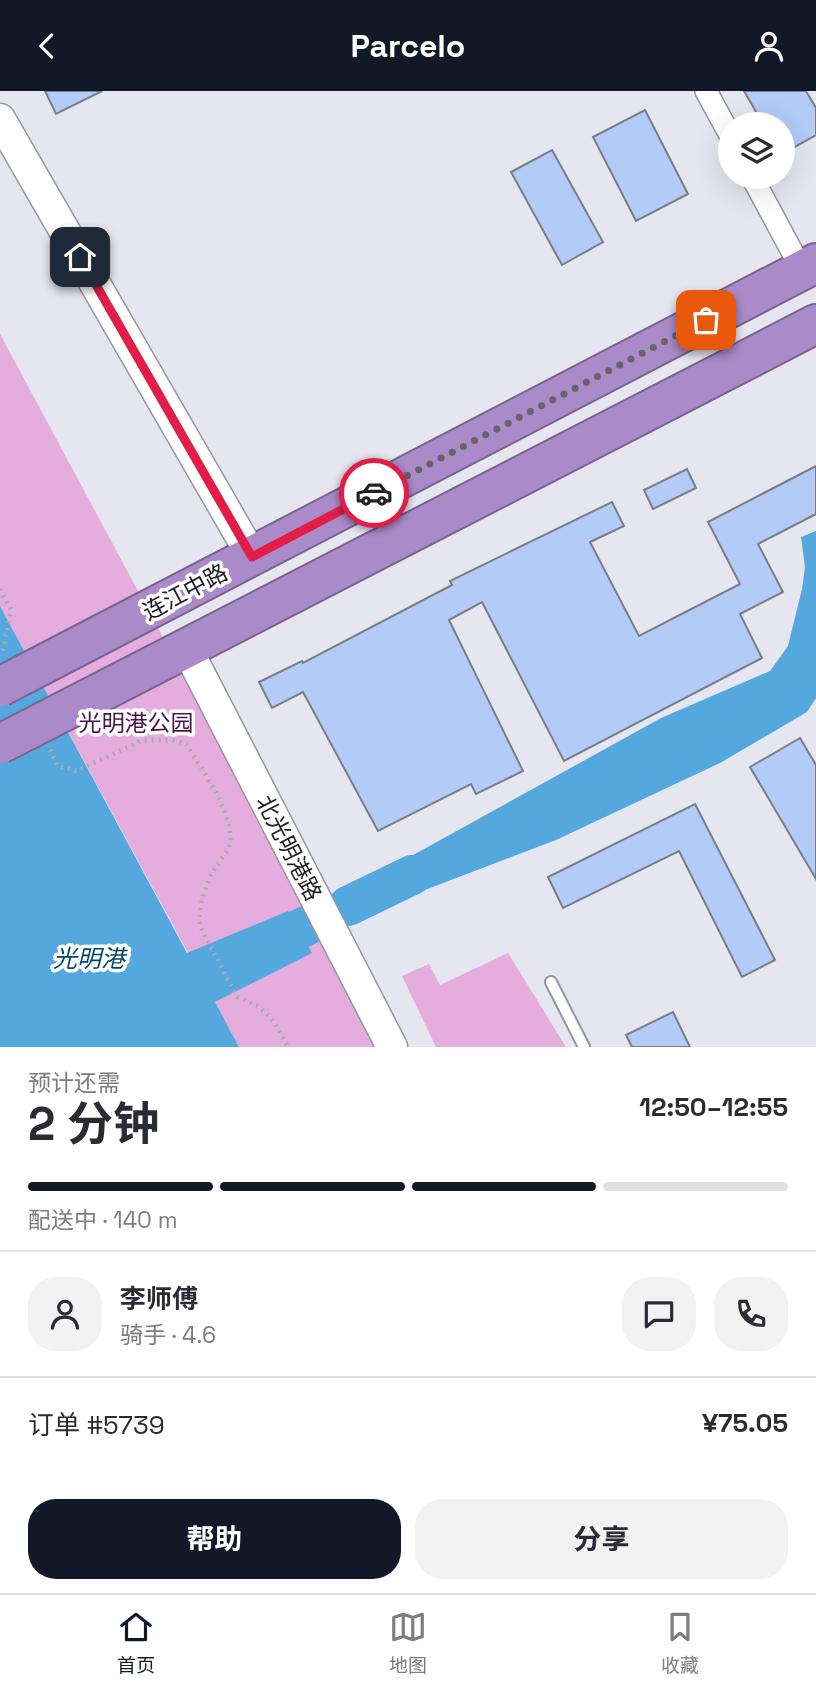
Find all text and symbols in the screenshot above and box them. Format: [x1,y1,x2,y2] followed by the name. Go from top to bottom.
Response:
[351,26,465,66] text: Parcelo
[28,27,66,65] icon: back
[750,27,788,65] icon: person
[718,112,795,189] map controls
[718,112,795,189] button: layers
[50,227,110,287] pin
[61,238,99,276] icon: home
[676,290,736,350] pin
[687,301,725,339] icon: bag
[339,458,409,528] courier
[355,474,393,512] icon: car
[137,557,233,627] street label: 连江中路
[79,708,194,738] park label: 光明港公园
[250,790,328,906] street label: 北光明港路
[53,943,128,974] water label: 光明港
[28,1068,120,1098] text: 预计还需
[639,1090,788,1124] text: 12:50–12:55
[28,1095,159,1153] text: 2 分钟
[28,1205,178,1235] text: 配送中 · 140 m
[28,1277,102,1351] button: person
[622,1277,696,1351] button: chat
[714,1277,788,1351] button: phone
[120,1282,198,1316] text: 李师傅
[120,1320,216,1350] text: 骑手 · 4.6
[702,1406,788,1440] text: ¥75.05
[28,1408,165,1442] text: 订单 #5739
[28,1499,401,1579] button: 帮助
[415,1499,788,1579] button: 分享
[117,1608,155,1678] tab: 首页
[389,1608,427,1678] tab: 地图
[661,1608,699,1678] tab: 收藏

